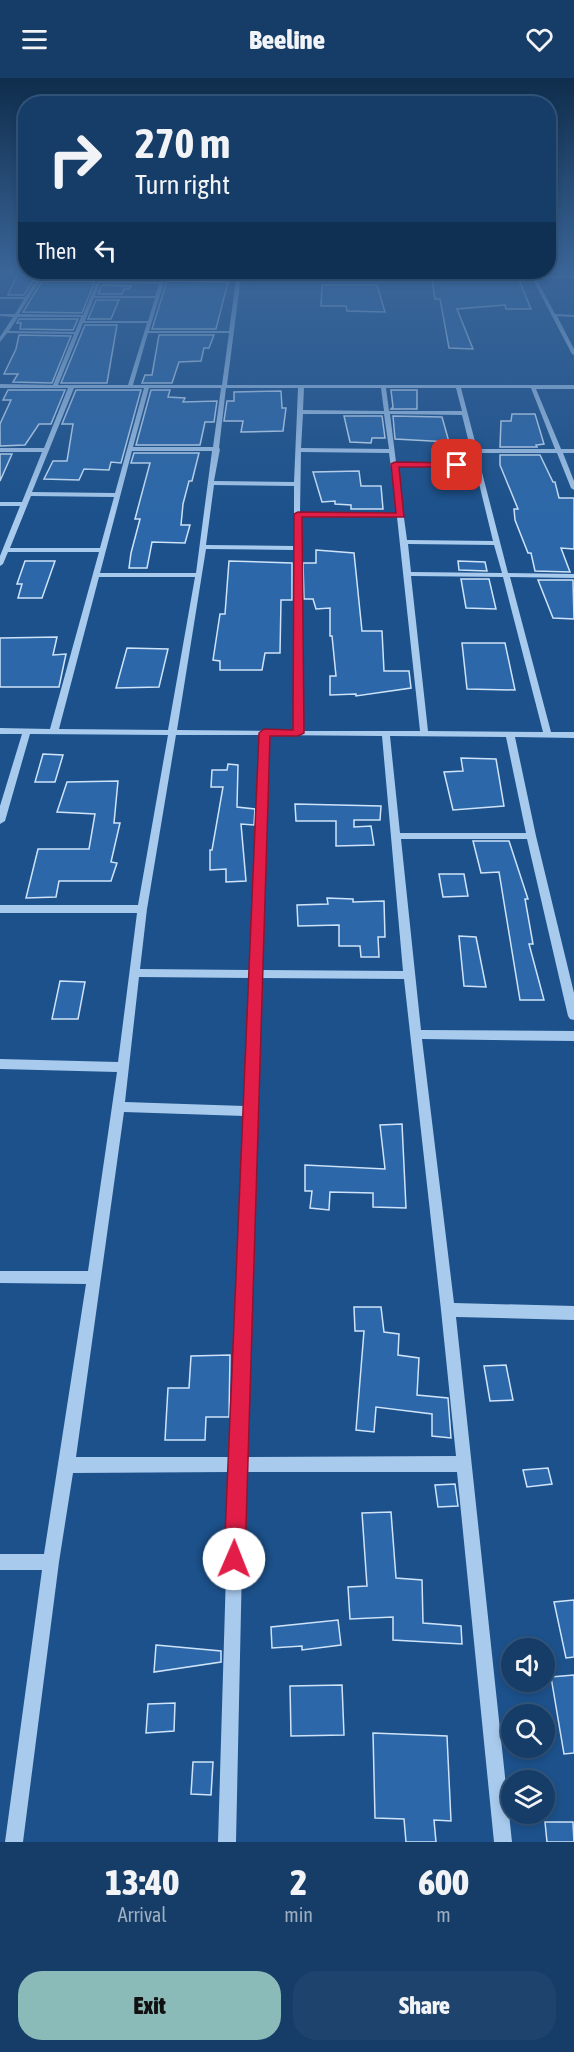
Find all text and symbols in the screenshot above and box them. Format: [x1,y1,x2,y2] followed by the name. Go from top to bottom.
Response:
[18,23,51,56] icon: menu
[523,23,556,56] icon: heart
[249,24,325,55] text: Beeline
[135,119,230,167] text: 270 m
[36,120,114,198] icon: right
[135,169,230,200] text: Turn right
[89,234,122,267] icon: left
[36,238,77,264] text: Then
[431,439,482,490] pin
[440,448,473,481] icon: arrive
[202,1527,266,1591] position arrow
[501,1638,555,1824] map controls
[501,1638,555,1692] button: sound
[501,1704,555,1758] button: search
[501,1770,555,1824] button: layers
[105,1861,179,1903] text: 13:40
[290,1861,307,1903] text: 2
[418,1861,469,1903] text: 600
[118,1903,167,1926] text: Arrival
[284,1903,313,1926] text: min
[436,1903,451,1926] text: m
[18,1971,281,2040] button: Exit
[293,1971,556,2040] button: Share

